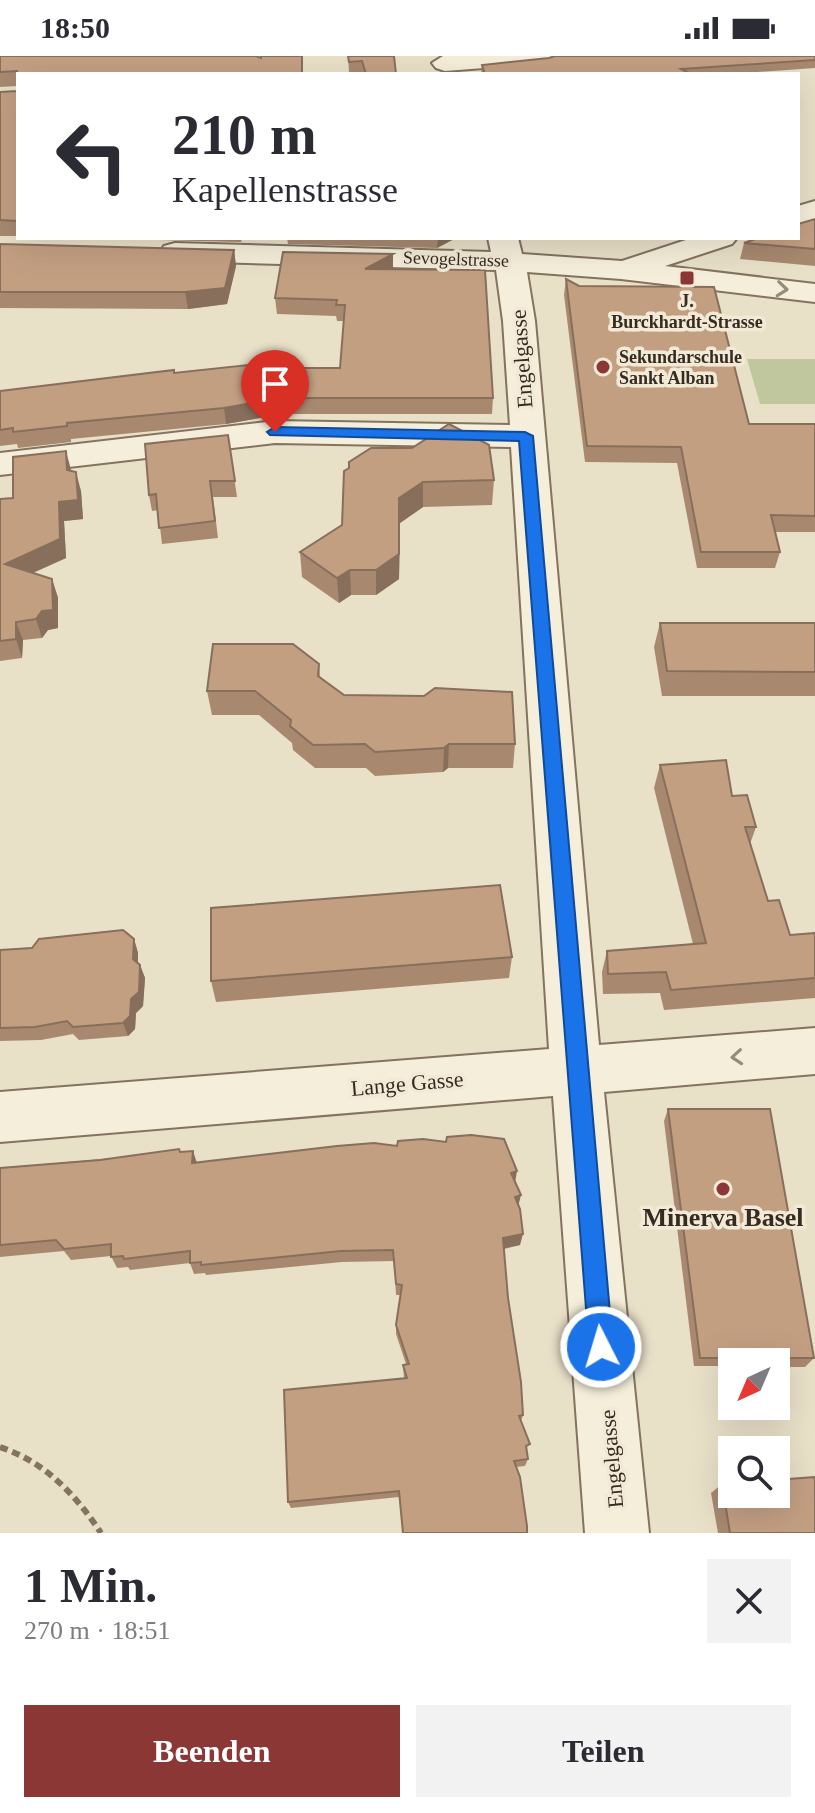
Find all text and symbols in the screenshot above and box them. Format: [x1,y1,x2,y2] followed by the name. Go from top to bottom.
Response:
[40,11,110,44] text: 18:50
[40,104,144,208] icon: left
[172,104,317,166] text: 210 m
[172,170,398,210] text: Kapellenstrasse
[403,247,509,271] street label: Sevogelstrasse
[678,269,696,287] marker: J. Burckhardt-Strasse
[776,281,789,298] one-way arrow
[611,291,763,332] place label: J. Burckhardt-Strasse
[506,309,537,409] street label: Engelgasse
[619,347,742,388] place label: Sekundarschule Sankt Alban
[241,350,309,432] pin
[594,358,612,376] marker: Sekundarschule Sankt Alban
[253,362,297,406] icon: arrive
[730,1048,743,1065] one-way arrow
[350,1066,464,1101] street label: Lange Gasse
[714,1180,732,1198] marker: Minerva Basel
[642,1203,804,1232] place label: Minerva Basel
[559,1305,643,1389] position arrow
[718,1348,790,1420] north arrow
[718,1348,790,1508] map controls
[595,1409,628,1509] street label: Engelgasse
[718,1436,790,1508] button: search
[24,1559,157,1612] text: 1 Min.
[707,1559,791,1643] button: close
[24,1616,171,1645] text: 270 m · 18:51
[24,1705,400,1797] button: Beenden
[416,1705,791,1797] button: Teilen

